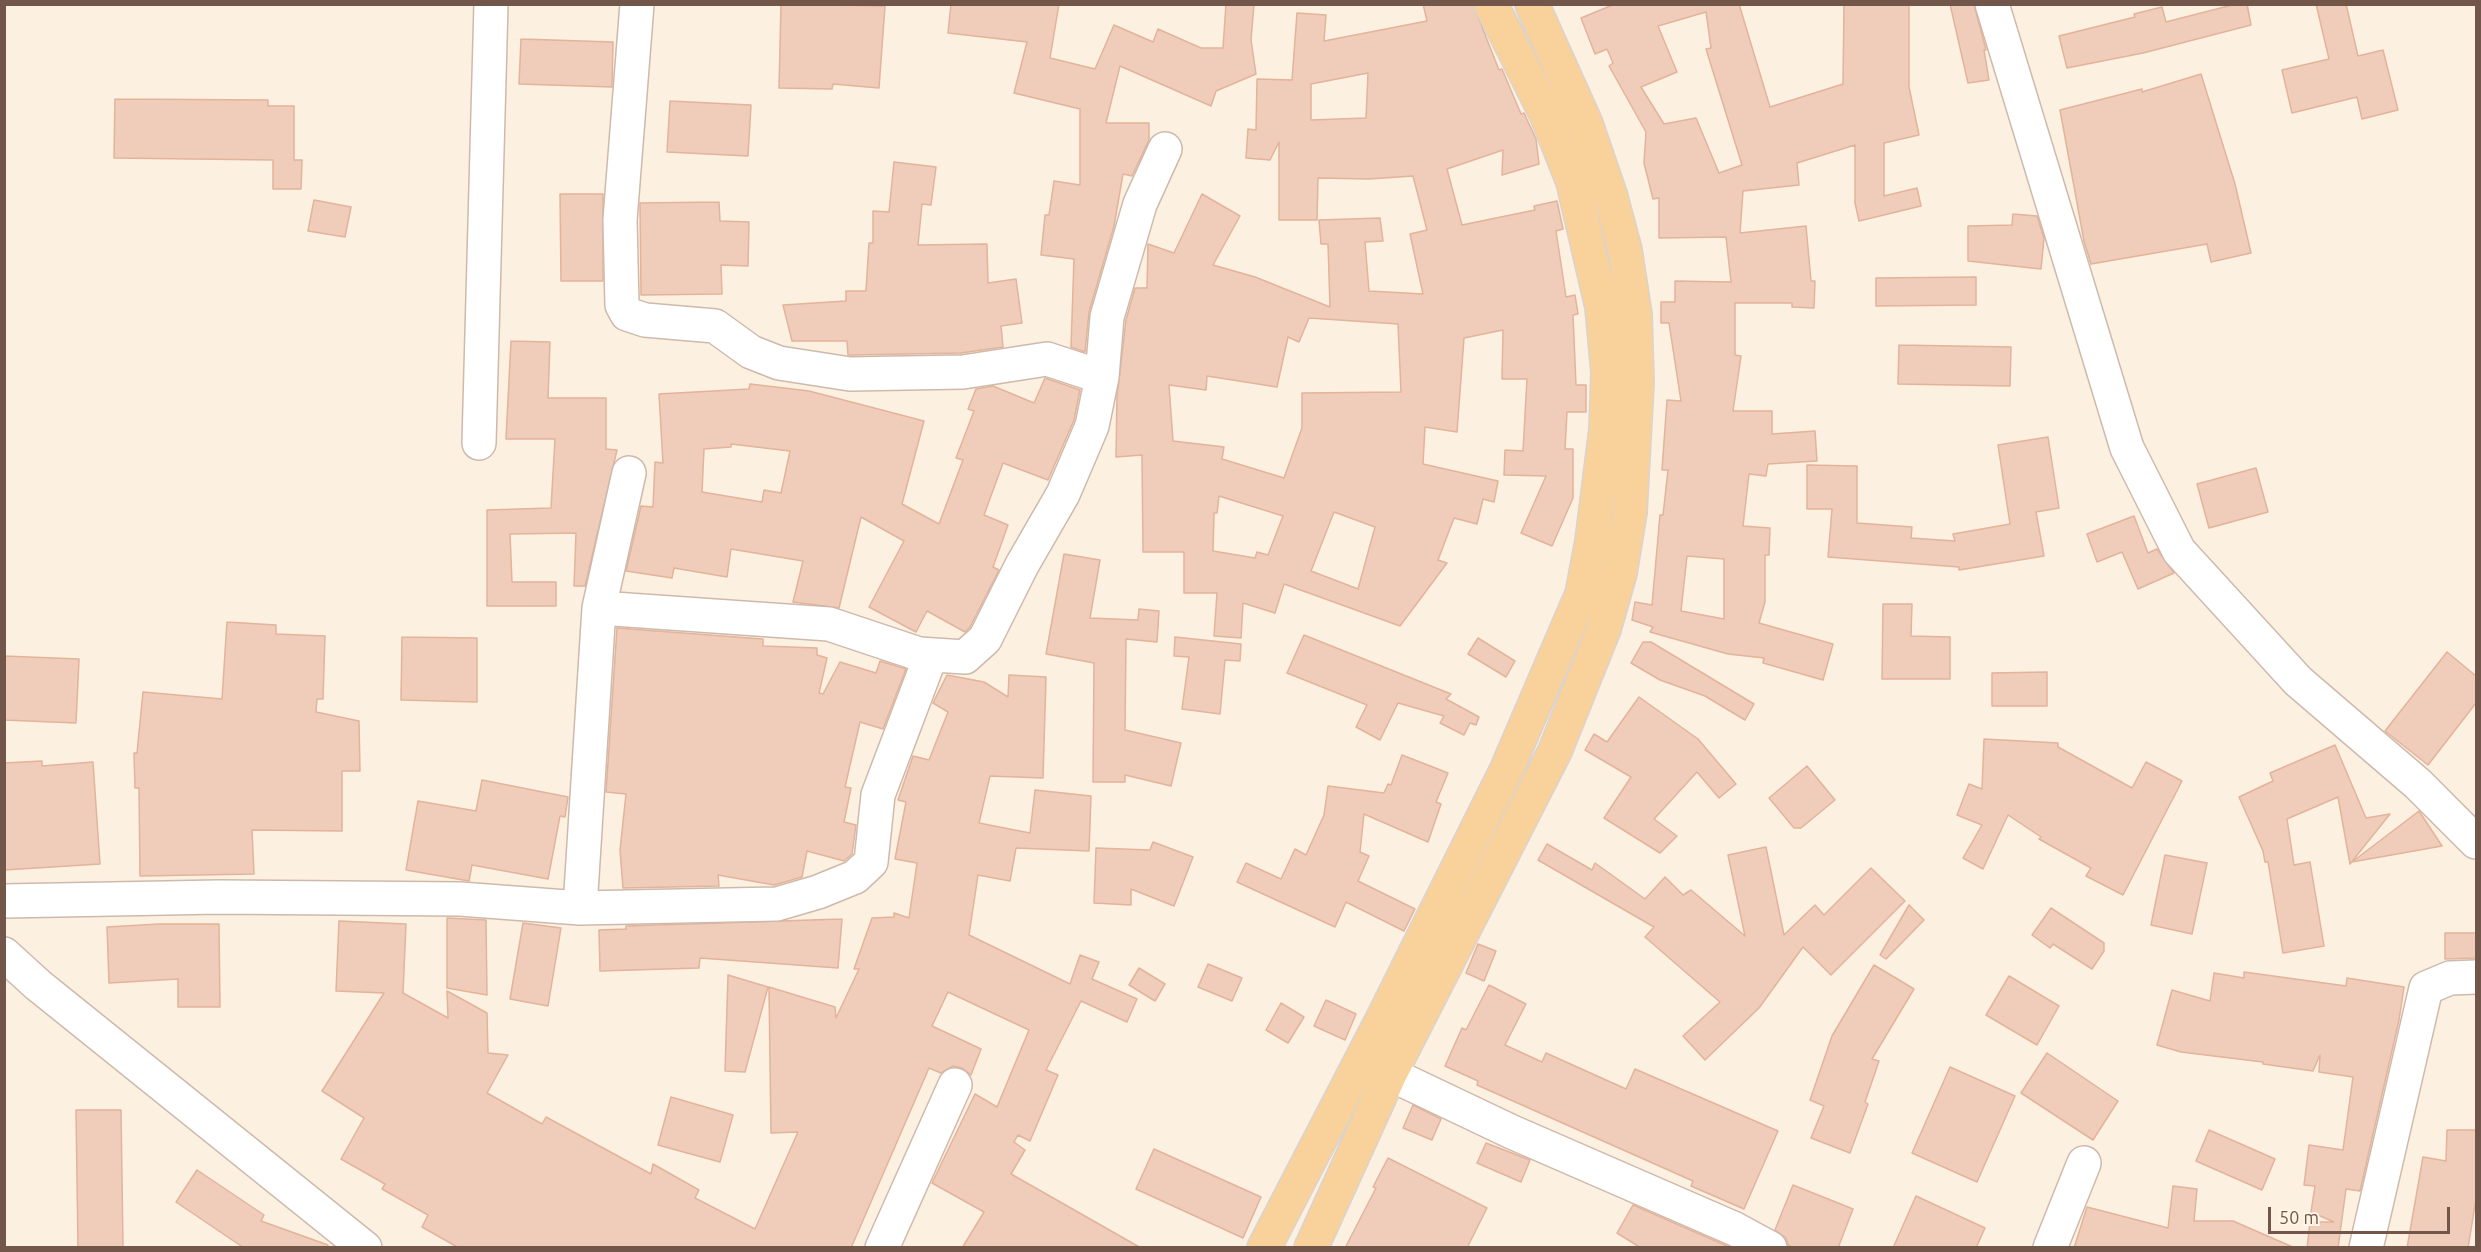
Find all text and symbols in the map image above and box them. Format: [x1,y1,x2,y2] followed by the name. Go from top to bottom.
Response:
[2271,1195,2452,1233] scale bar
[2279,1207,2319,1227] text: 50 m

